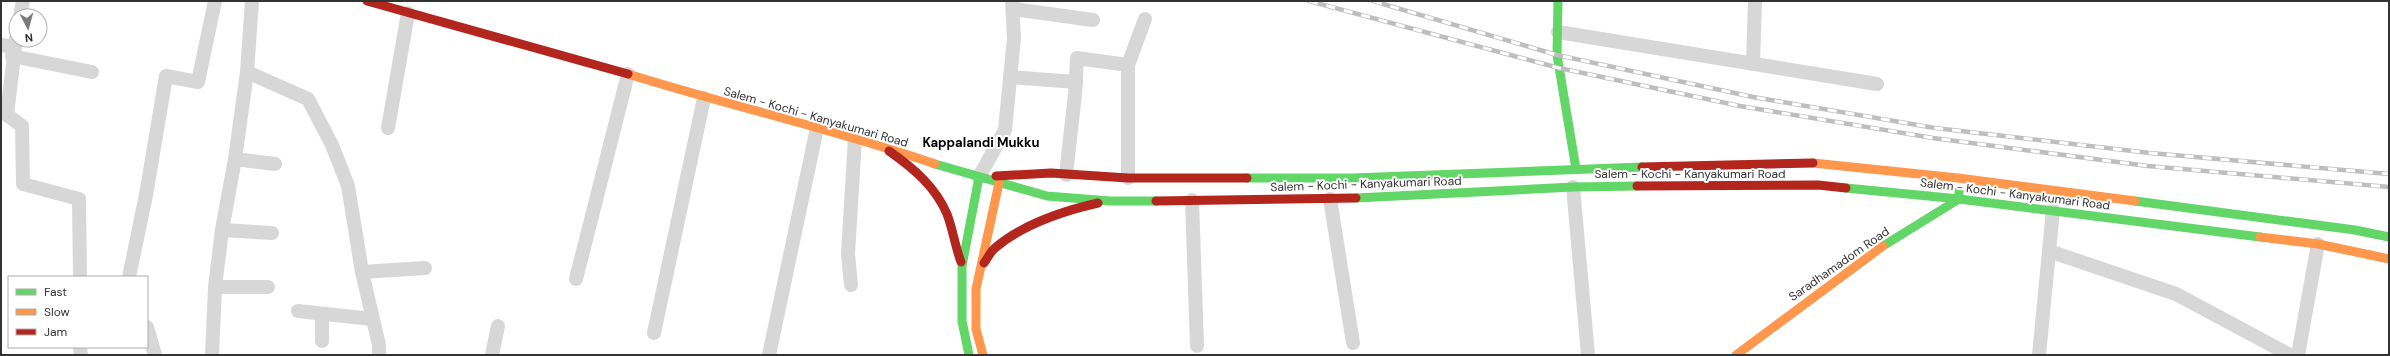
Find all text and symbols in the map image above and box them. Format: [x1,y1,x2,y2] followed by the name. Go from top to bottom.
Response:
[8,8,48,48] north arrow
[24,31,34,45] text: N
[722,83,910,151] street label: Salem - Kochi - Kanyakumari Road
[922,134,1040,151] district label: Kappalandi Mukku
[1594,166,1786,182] street label: Salem - Kochi - Kanyakumari Road
[1270,173,1462,195] street label: Salem - Kochi - Kanyakumari Road
[1919,174,2111,214] street label: Salem - Kochi - Kanyakumari Road
[1786,223,1892,305] street label: Saradhamadom Road
[8,276,148,348] legend
[44,284,67,300] text: Fast
[44,304,70,320] text: Slow
[44,324,67,340] text: Jam

